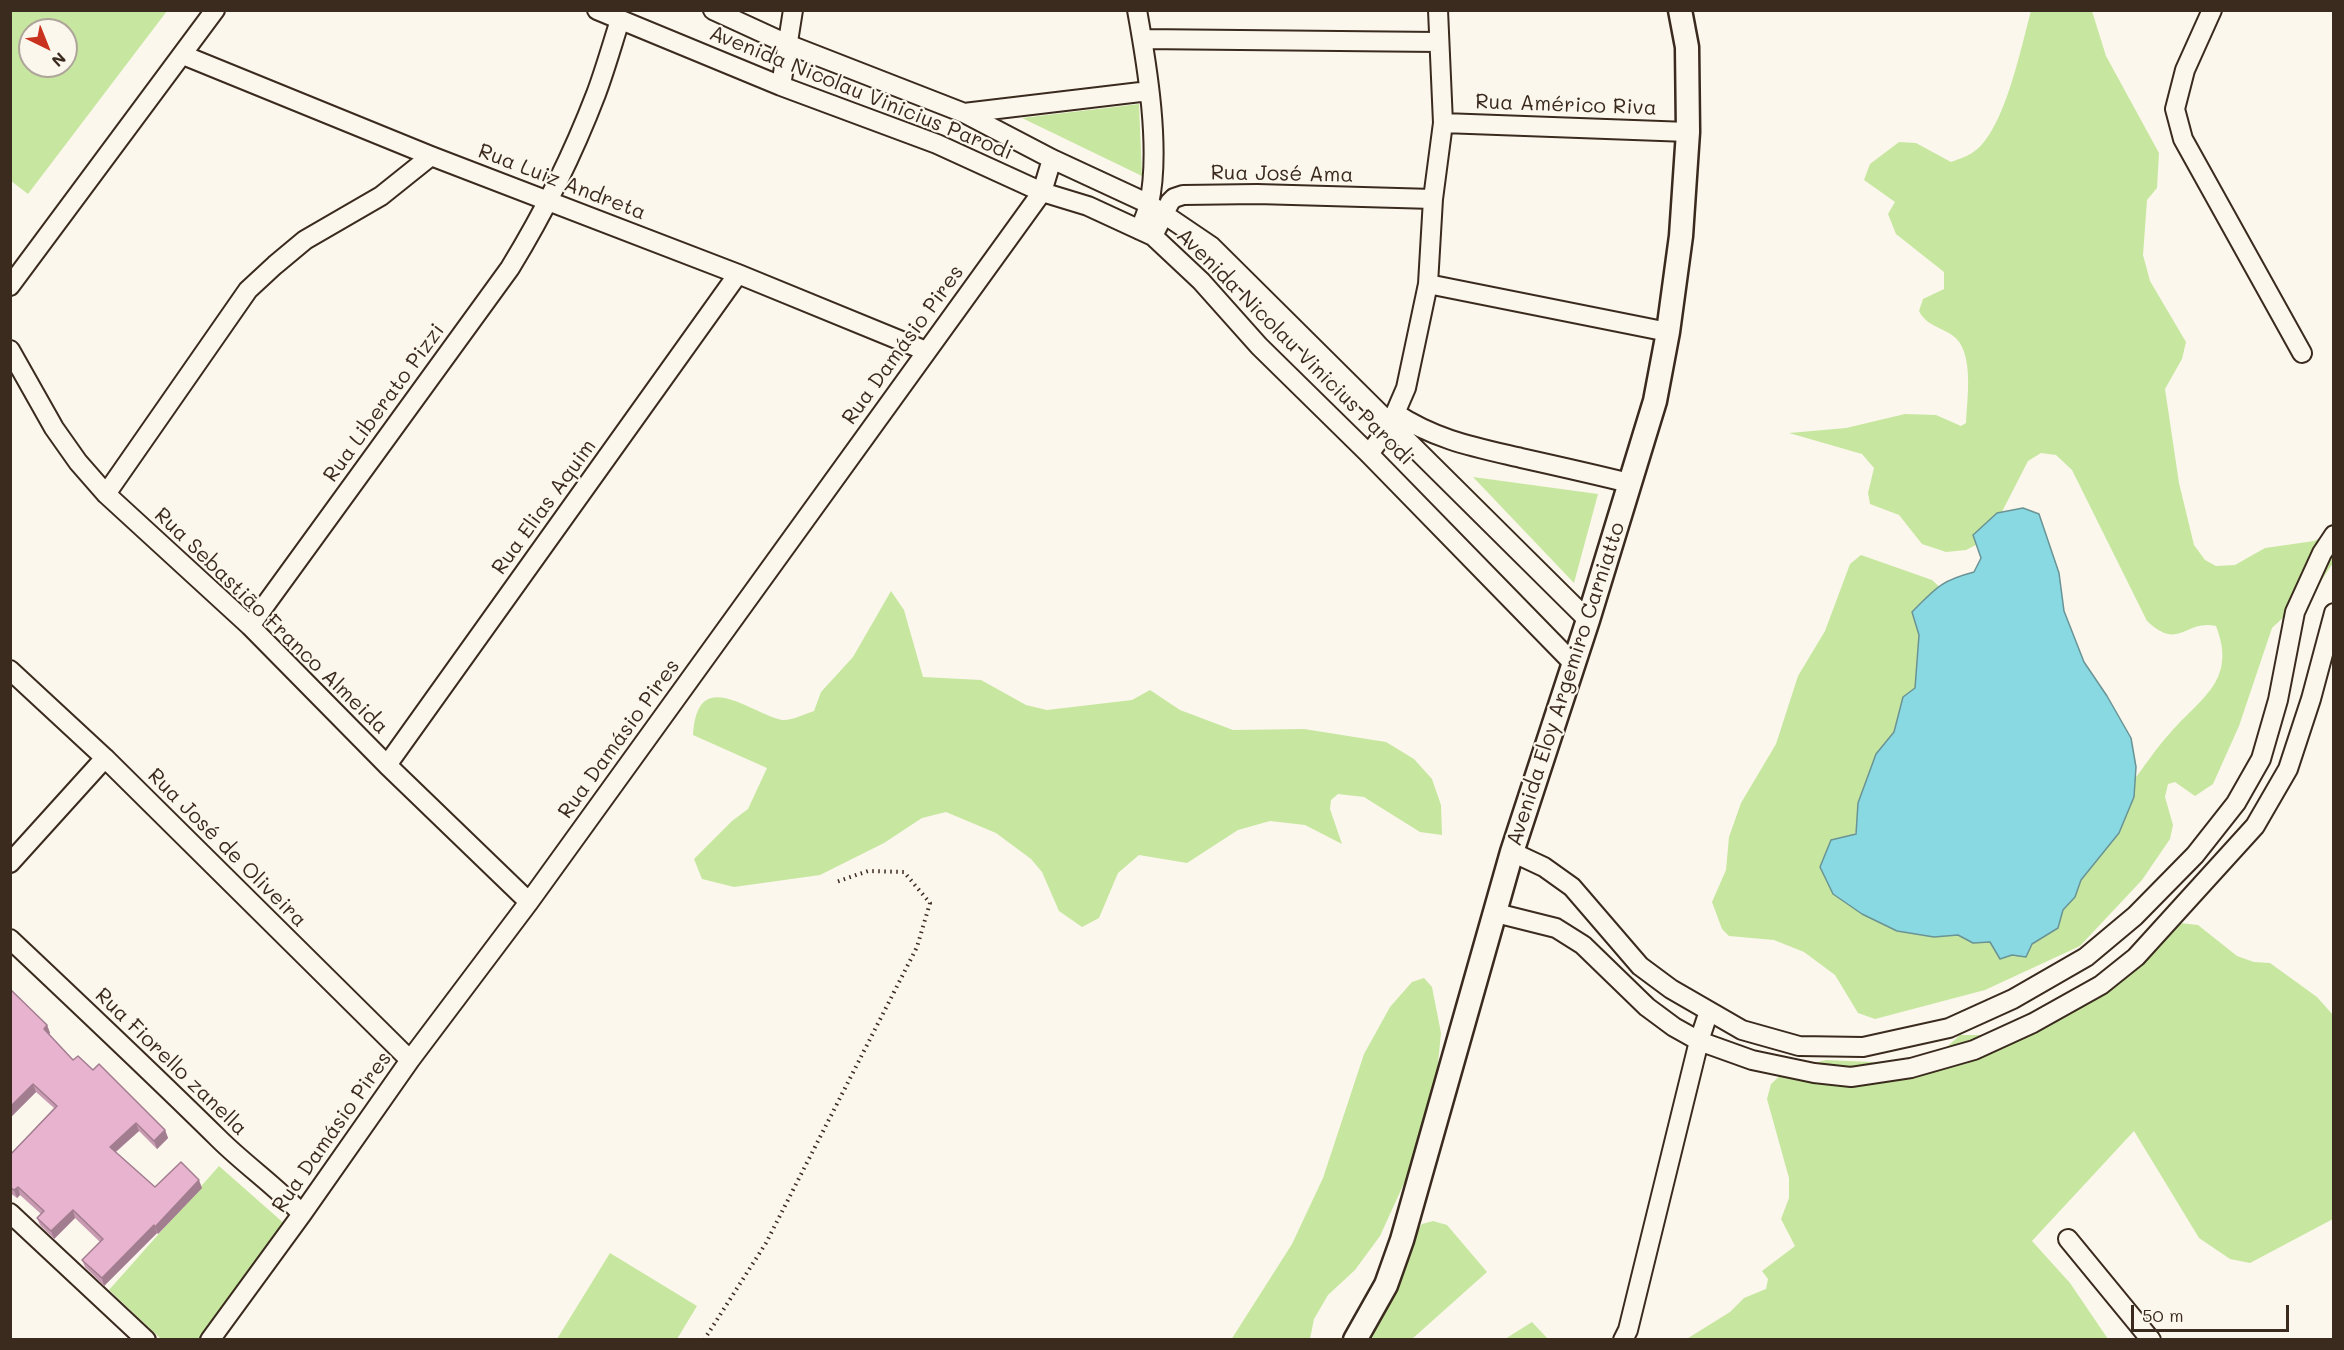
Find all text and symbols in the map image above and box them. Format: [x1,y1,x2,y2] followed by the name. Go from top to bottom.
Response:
[18,18,78,78] north arrow
[706,20,1016,166] street label: Avenida Nicolau Vinicius Parodi
[48,48,71,72] text: N
[1475,89,1657,121] street label: Rua Américo Riva
[475,138,649,226] street label: Rua Luiz Andreta
[1210,160,1354,188] street label: Rua José Ama
[1171,223,1419,471] street label: Avenida Nicolau Vinicius Parodi
[837,260,969,430] street label: Rua Damásio Pires
[318,319,450,487] street label: Rua Liberato Pizzi
[486,434,602,580] street label: Rua Elias Aquim
[149,503,393,739] street label: Rua Sebastião Franco Almeida
[1502,519,1630,849] street label: Avenida Eloy Argemiro Carniatto
[553,654,685,824] street label: Rua Damásio Pires
[142,763,312,933] street label: Rua José de Oliveira
[90,983,252,1141] street label: Rua Fiorello zanella
[267,1047,397,1217] street label: Rua Damásio Pires
[2134,1293,2292,1331] scale bar
[2142,1303,2184,1327] text: 50 m

